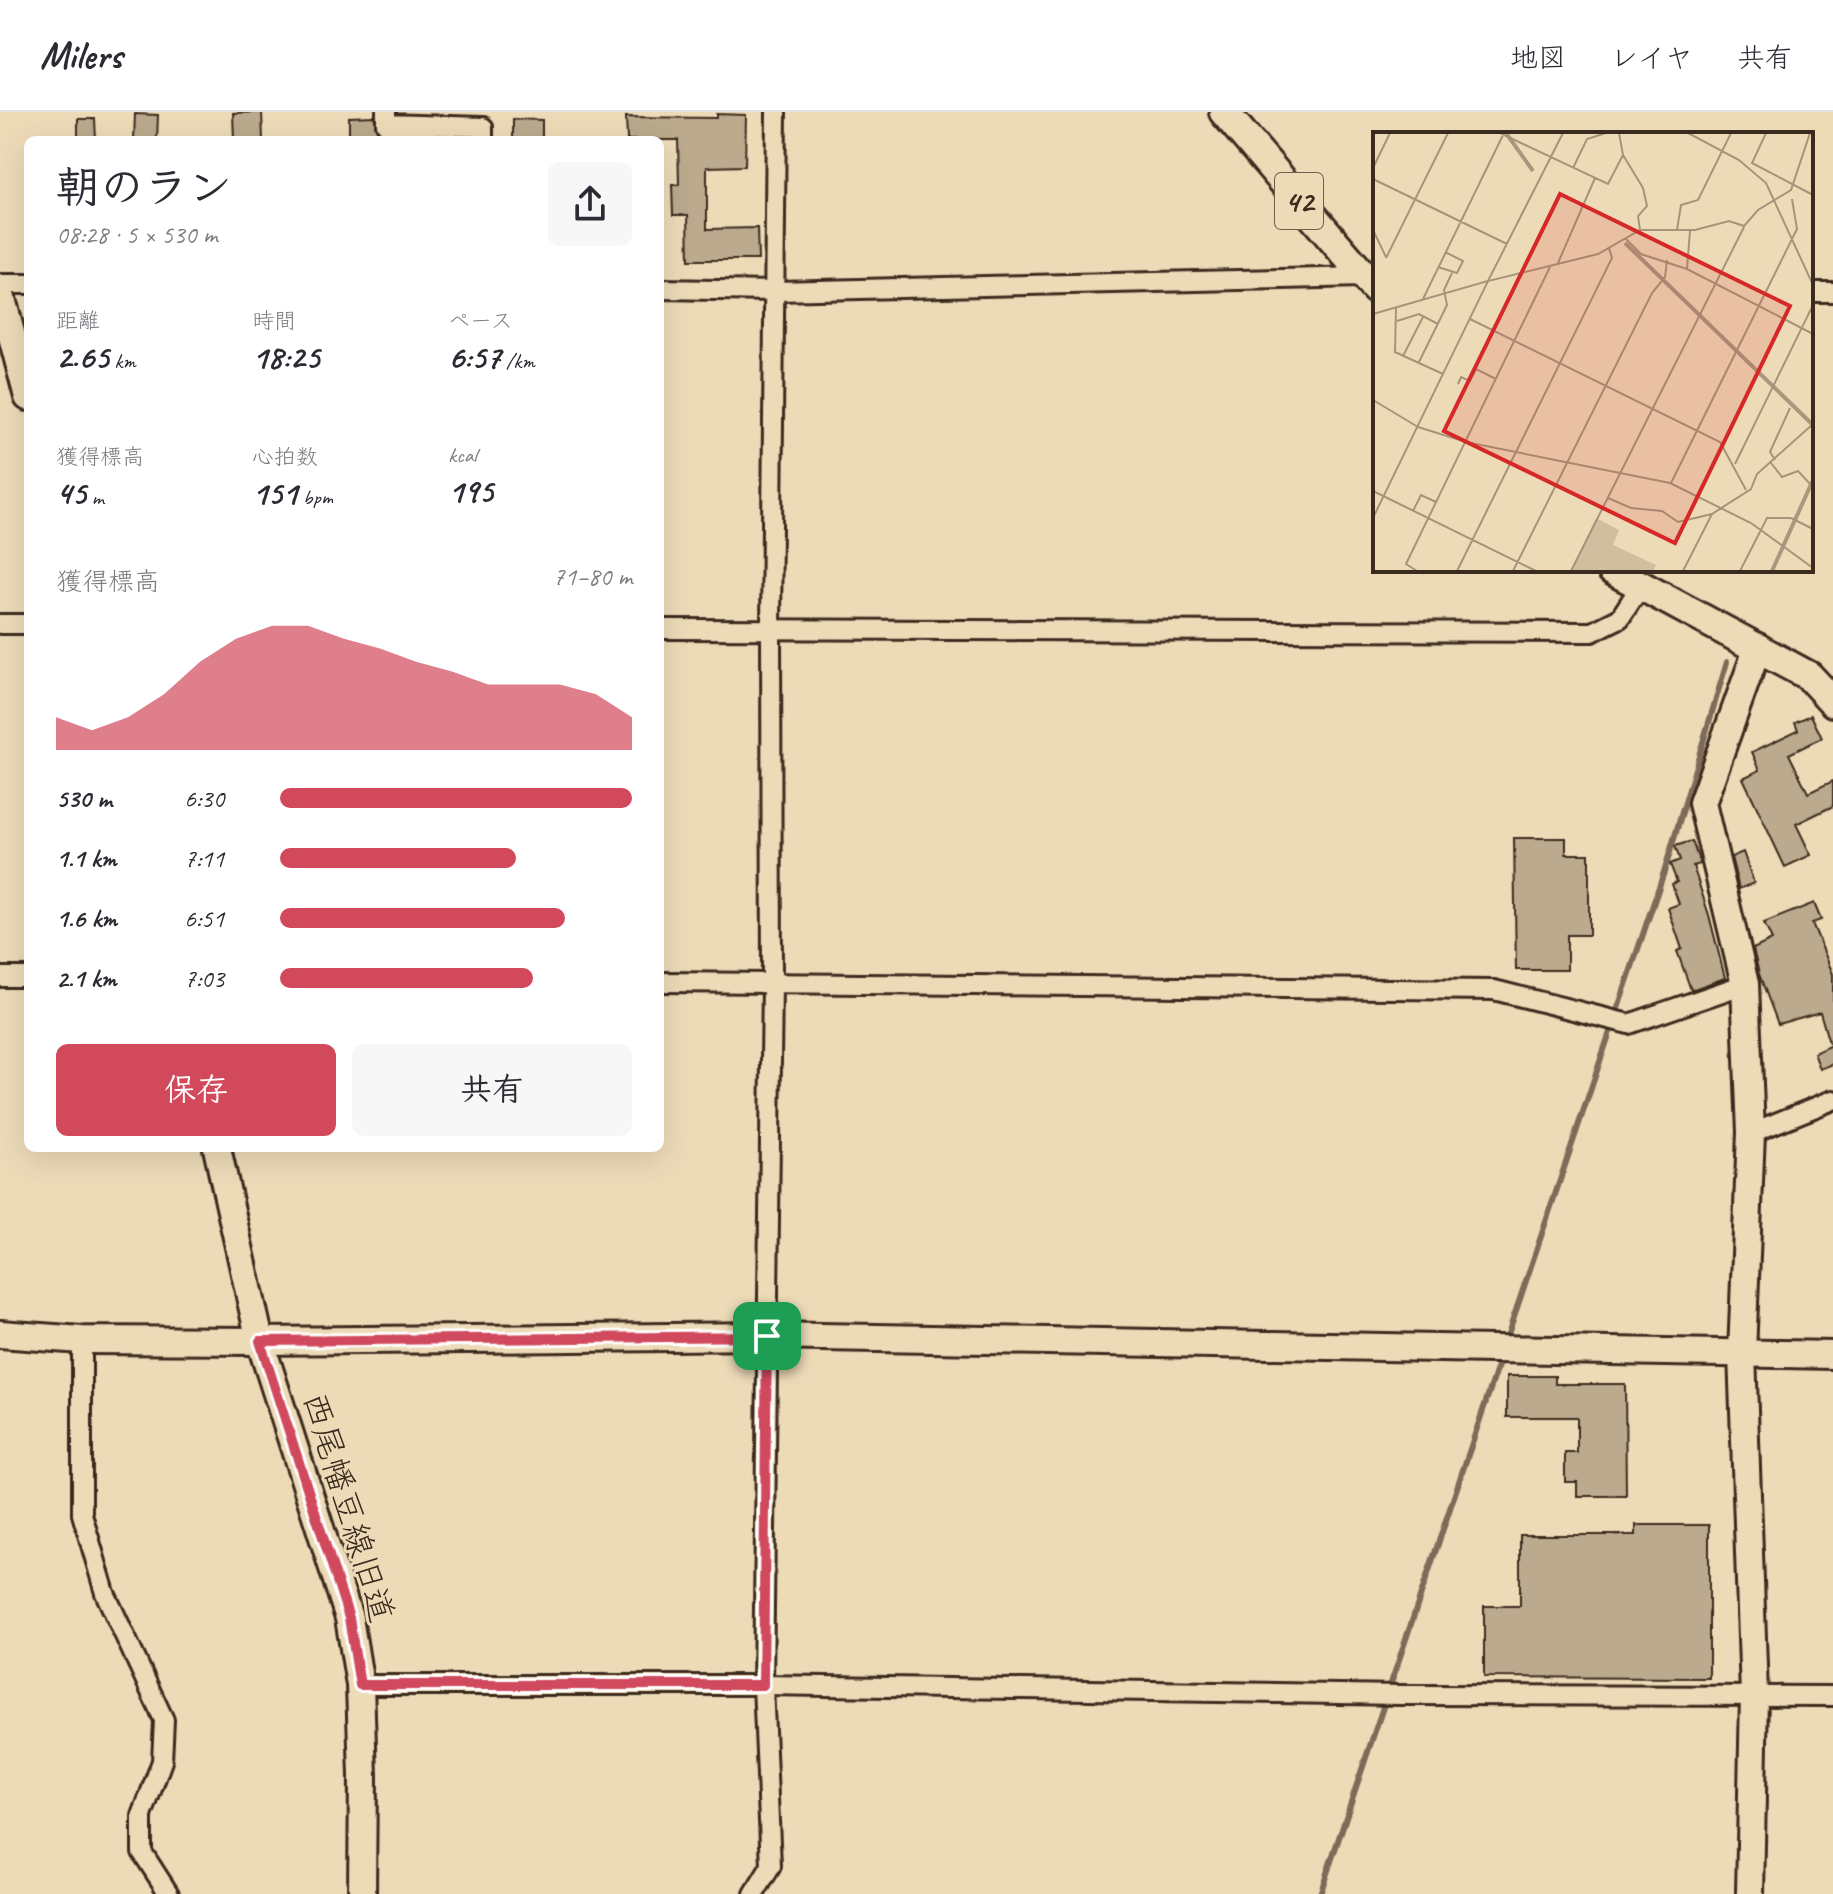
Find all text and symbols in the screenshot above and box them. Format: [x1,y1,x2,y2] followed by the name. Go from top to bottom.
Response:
[40,32,122,79] text: Milers
[1510,40,1566,75] text: 地図
[1610,40,1693,75] text: レイヤ
[1737,40,1793,75] text: 共有
[1373,132,1813,572] inset map
[56,160,232,215] text: 朝のラン
[548,162,632,246] button: share
[1275,173,1323,229] road number: 42
[56,218,217,251] text: 08:28 · 5 × 530 m
[56,307,100,335] text: 距離
[252,307,296,335] text: 時間
[448,307,513,335] text: ペース
[56,335,109,378] text: 2.65
[252,335,319,378] text: 18:25
[448,335,501,378] text: 6:57
[109,347,136,375] text: km
[501,347,535,375] text: /km
[448,441,477,469] text: kcal
[56,443,144,471] text: 獲得標高
[252,443,318,471] text: 心拍数
[448,469,493,512] text: 195
[56,471,86,514] text: 45
[252,471,297,514] text: 151
[86,483,104,511] text: m
[297,483,333,511] text: bpm
[553,560,632,593] text: 71–80 m
[56,565,160,598] text: 獲得標高
[56,782,112,815] text: 530 m
[184,782,224,815] text: 6:30
[56,842,116,875] text: 1.1 km
[184,842,224,875] text: 7:11
[56,902,117,935] text: 1.6 km
[184,902,224,935] text: 6:51
[56,962,116,995] text: 2.1 km
[184,962,224,995] text: 7:03
[56,1044,336,1136] button: 保存
[352,1044,632,1136] button: 共有
[733,1302,801,1370] pin
[745,1314,789,1358] icon: arrive
[293,1387,404,1627] street label: 西尾幡豆線旧道

